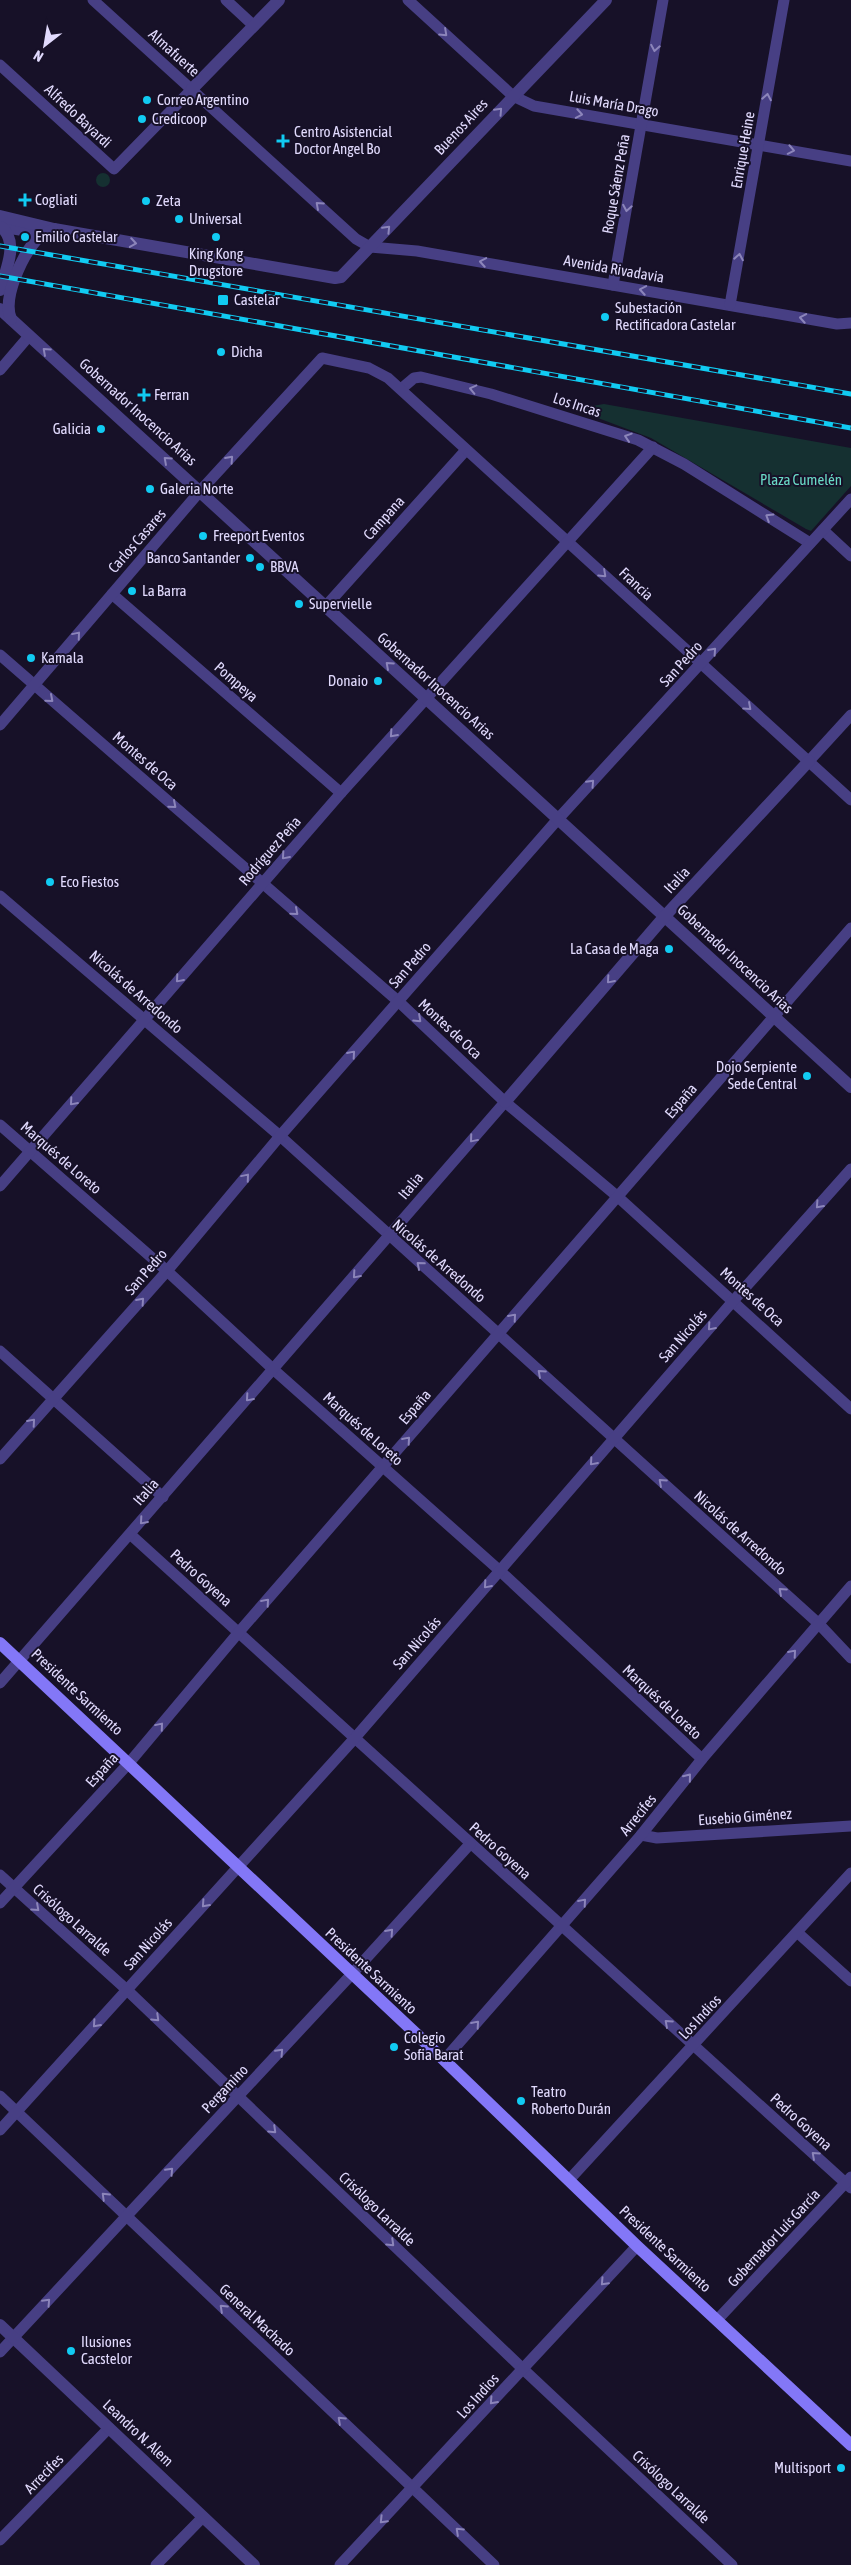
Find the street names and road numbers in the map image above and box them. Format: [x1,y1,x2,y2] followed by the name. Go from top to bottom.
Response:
[145,25,203,80] street label: Almafuerte
[41,80,115,151] street label: Alfredo Bayardi
[568,87,660,120] street label: Luis María Drago
[430,95,491,158] street label: Buenos Aires
[727,110,758,190] street label: Enrique Heine
[598,133,633,235] street label: Roque Sáenz Peña
[563,251,666,286] street label: Avenida Rivadavia
[76,355,200,469] street label: Gobernador Inocencio Arias
[551,389,603,420] street label: Los Incas
[360,492,408,543] street label: Campana
[104,505,169,576] street label: Carlos Casares
[616,564,657,604] street label: Francia
[374,629,498,743] street label: Gobernador Inocencio Arias
[656,637,705,690] street label: San Pedro
[211,658,261,705] street label: Pompeya
[110,728,181,793] street label: Montes de Oca
[235,813,304,889] street label: Rodríguez Peña
[660,863,693,896] street label: Italia
[674,901,797,1017] street label: Gobernador Inocencio Arias
[385,938,434,991] street label: San Pedro
[86,947,186,1037] street label: Nicolás de Arredondo
[415,995,485,1062] street label: Montes de Oca
[661,1080,700,1121] street label: España
[18,1118,105,1197] street label: Marqués de Loreto
[395,1169,427,1202] street label: Italia
[389,1216,489,1306] street label: Nicolás de Arredondo
[121,1245,170,1298] street label: San Pedro
[717,1264,788,1330] street label: Montes de Oca
[655,1306,710,1365] street label: San Nicolás
[395,1386,434,1427] street label: España
[320,1388,407,1469] street label: Marqués de Loreto
[130,1475,162,1508] street label: Italia
[691,1487,790,1578] street label: Nicolás de Arredondo
[167,1546,235,1610] street label: Pedro Goyena
[389,1613,444,1672] street label: San Nicolás
[28,1645,127,1738] street label: Presidente Sarmiento
[620,1661,705,1742] street label: Marqués de Loreto
[82,1749,121,1790] street label: España
[616,1791,659,1839] street label: Arrecifes
[698,1805,793,1828] street label: Eusebio Giménez
[466,1819,534,1883] street label: Pedro Goyena
[30,1880,115,1959] street label: Crisólogo Larralde
[120,1914,175,1973] street label: San Nicolás
[322,1924,421,2017] street label: Presidente Sarmiento
[675,1991,724,2042] street label: Los Indios
[198,2061,251,2116] street label: Pergamino
[767,2090,835,2154] street label: Pedro Goyena
[336,2168,419,2249] street label: Crisólogo Larralde
[724,2185,823,2290] street label: Gobernador Luís García
[616,2202,715,2295] street label: Presidente Sarmiento
[216,2280,299,2359] street label: General Machado
[453,2370,502,2421] street label: Los Indios
[100,2396,177,2469] street label: Leandro N. Alem
[629,2447,714,2527] street label: Crisólogo Larralde
[21,2450,66,2497] street label: Arrecifes

